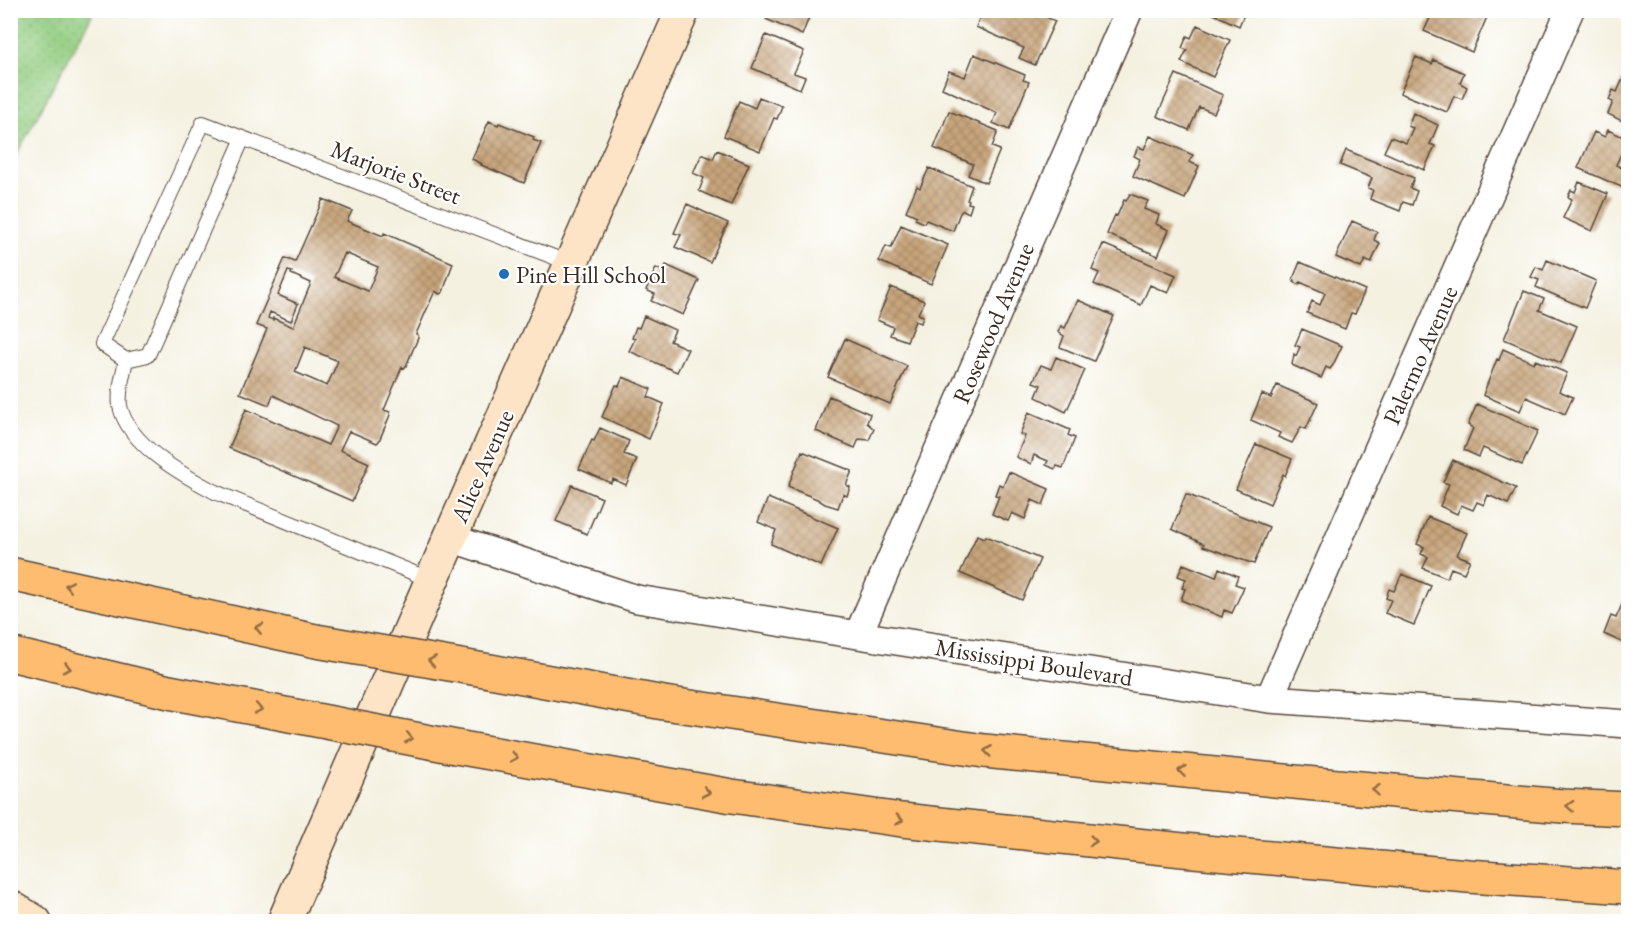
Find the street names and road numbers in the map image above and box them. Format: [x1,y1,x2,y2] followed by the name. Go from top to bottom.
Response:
[327,133,466,211] street label: Marjorie Street
[945,238,1041,408] street label: Rosewood Avenue
[1376,281,1464,429] street label: Palermo Avenue
[443,405,521,528] street label: Alice Avenue
[933,631,1136,693] street label: Mississippi Boulevard

